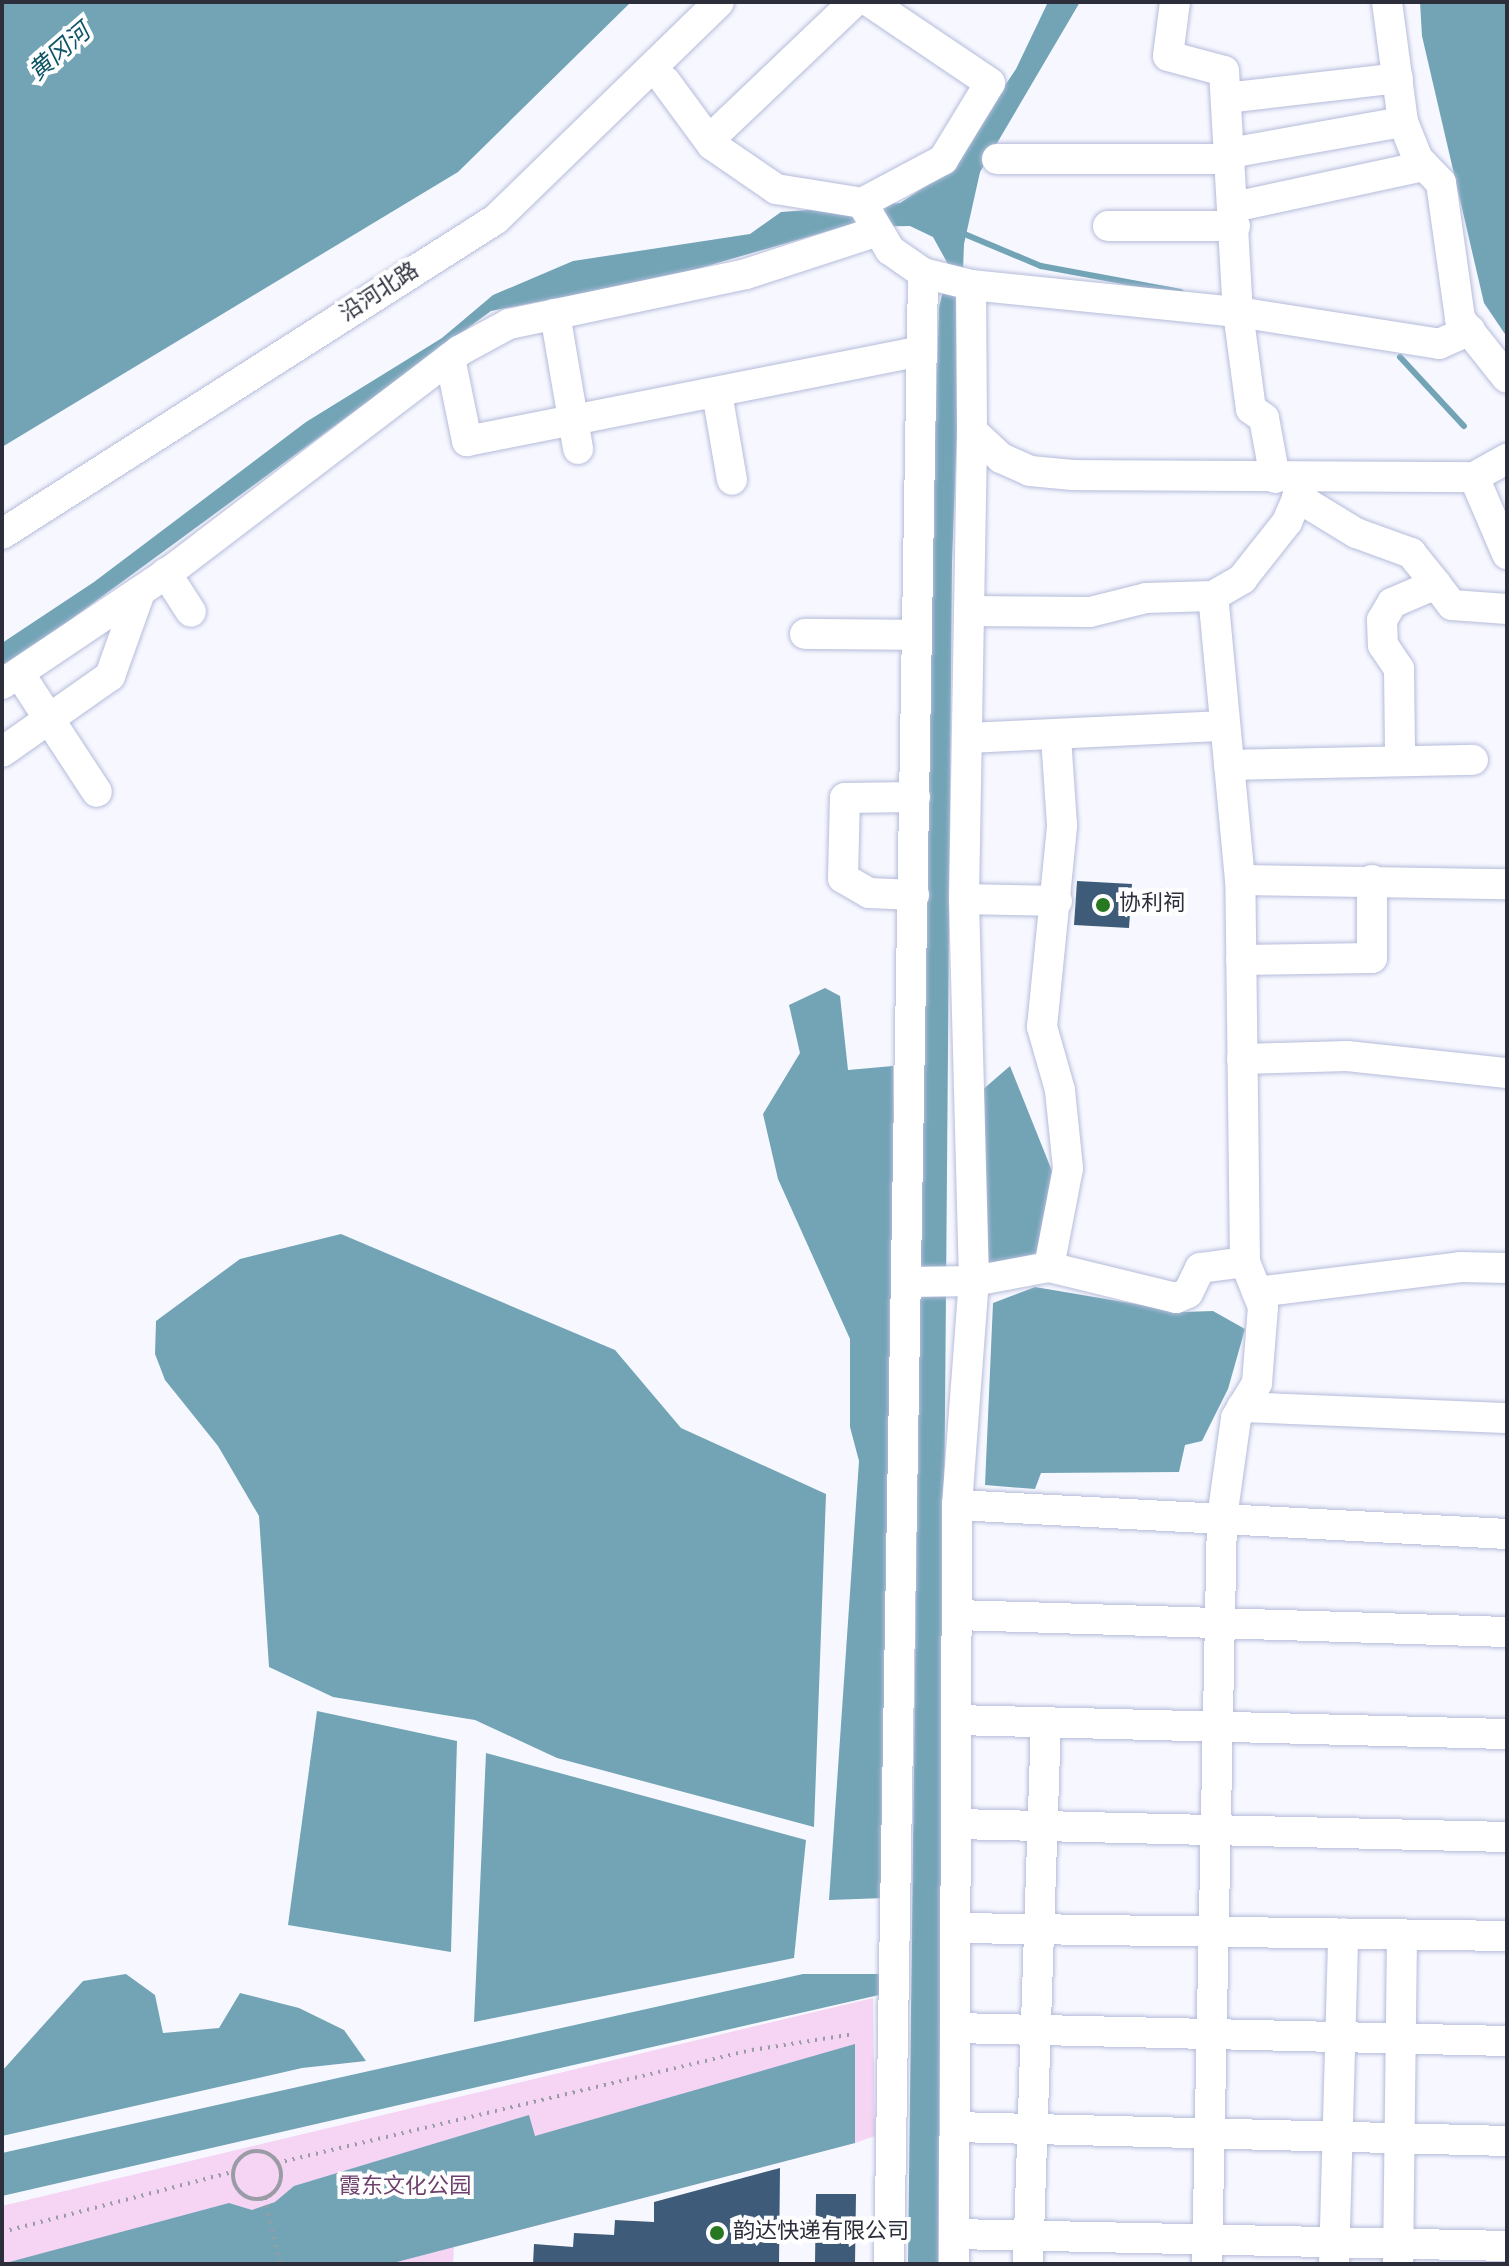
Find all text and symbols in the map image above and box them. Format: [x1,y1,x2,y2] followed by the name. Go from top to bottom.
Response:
[24,20,98,88] water label: 黄冈河
[336,258,424,328] street label: 沿河北路
[1119,892,1185,918] place label: 协利祠
[1094,896,1112,914] marker: 协利祠
[339,2175,471,2201] park label: 霞东文化公园
[733,2220,909,2246] place label: 韵达快递有限公司
[708,2224,726,2242] marker: 韵达快递有限公司

